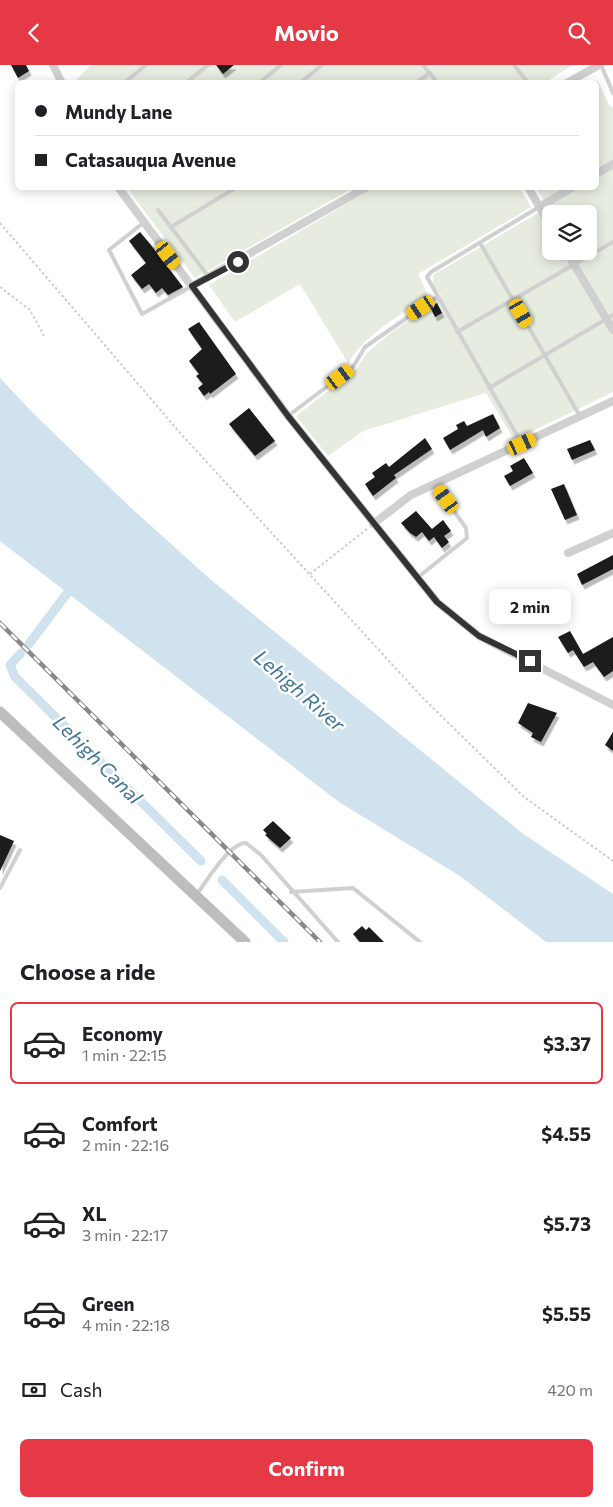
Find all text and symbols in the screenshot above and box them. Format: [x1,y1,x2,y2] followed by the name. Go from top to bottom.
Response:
[20,19,48,47] icon: back
[274,19,339,46] text: Movio
[565,19,593,47] icon: search
[65,100,172,123] text: Mundy Lane
[65,148,236,171] text: Catasauqua Avenue
[542,205,597,260] map controls
[542,205,597,260] button: layers
[152,239,183,271] car
[227,251,249,273] route start
[404,293,437,323] car
[507,296,534,330] car
[323,362,356,392] car
[505,431,538,457] car
[431,482,460,516] car
[489,589,571,623] callout: 2 min
[510,597,550,616] text: 2 min
[250,644,351,736] water label: Lehigh River
[519,650,541,672] route end
[49,710,148,809] water label: Lehigh Canal
[20,958,155,985] text: Choose a ride
[22,1021,67,1066] icon: car
[82,1022,163,1045] text: Economy
[543,1032,591,1055] text: $3.37
[82,1045,167,1064] text: 1 min · 22:15
[22,1111,67,1156] icon: car
[82,1112,158,1135] text: Comfort
[541,1122,591,1145] text: $4.55
[82,1135,169,1154] text: 2 min · 22:16
[22,1201,67,1246] icon: car
[82,1202,107,1225] text: XL
[543,1212,591,1235] text: $5.73
[82,1225,168,1244] text: 3 min · 22:17
[22,1291,67,1336] icon: car
[82,1292,134,1315] text: Green
[542,1302,591,1325] text: $5.55
[82,1315,170,1334] text: 4 min · 22:18
[20,1376,48,1404] icon: cash
[60,1378,102,1401] text: Cash
[547,1380,593,1399] text: 420 m
[20,1439,593,1497] button: Confirm

